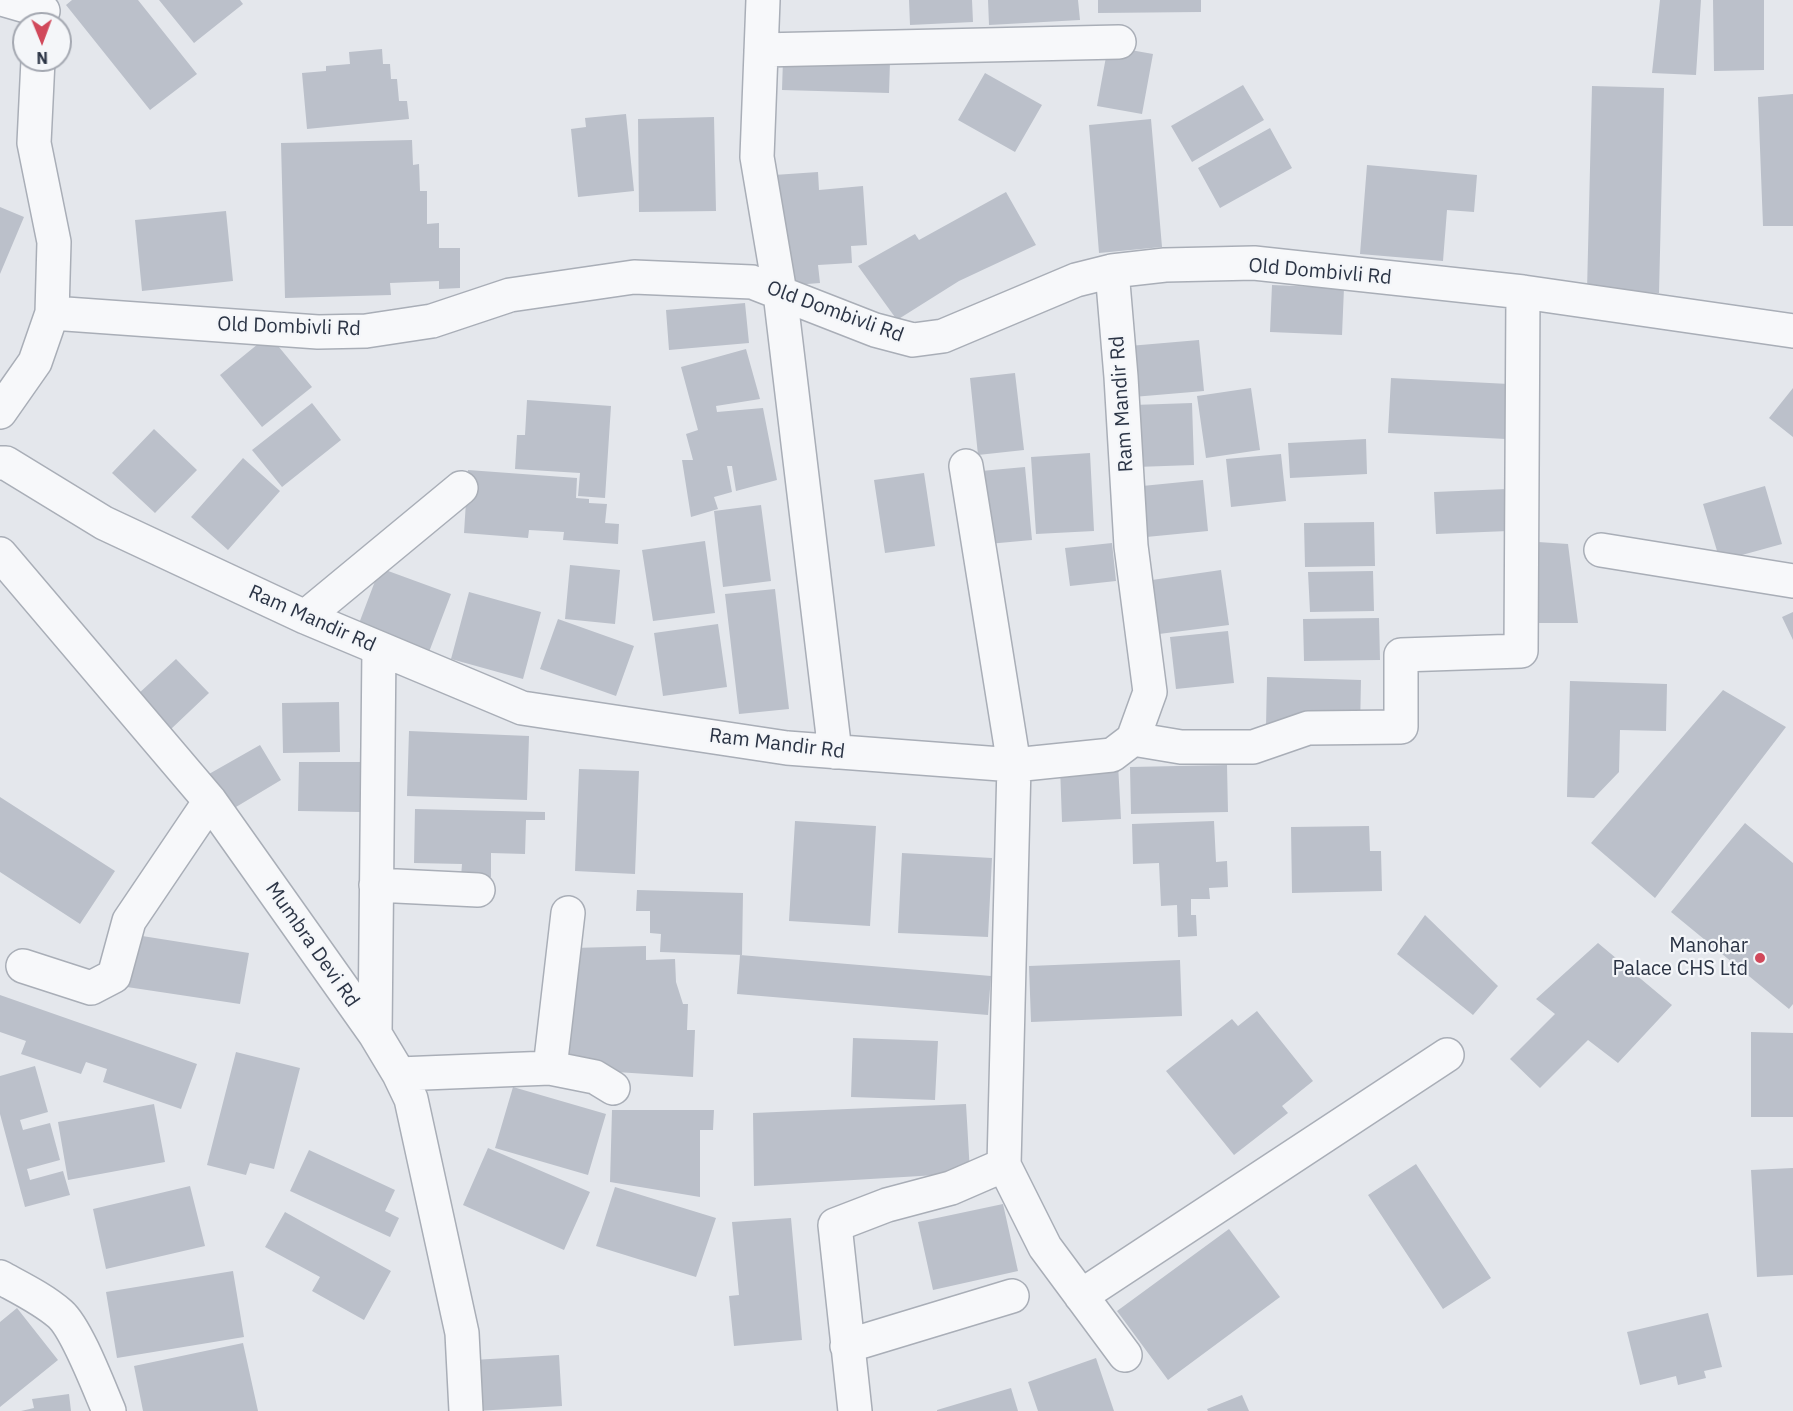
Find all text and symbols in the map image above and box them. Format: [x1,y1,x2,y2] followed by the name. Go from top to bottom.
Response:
[12,12,72,72] north arrow
[36,48,48,68] text: N
[1247,254,1393,290] street label: Old Dombivli Rd
[763,276,907,348] street label: Old Dombivli Rd
[217,312,361,342] street label: Old Dombivli Rd
[1105,335,1139,473] street label: Ram Mandir Rd
[245,580,379,658] street label: Ram Mandir Rd
[708,724,846,764] street label: Ram Mandir Rd
[260,878,364,1012] street label: Mumbra Devi Rd
[1612,934,1748,981] place label: Manohar Palace CHS Ltd
[1753,951,1767,965] marker: Manohar Palace CHS Ltd

